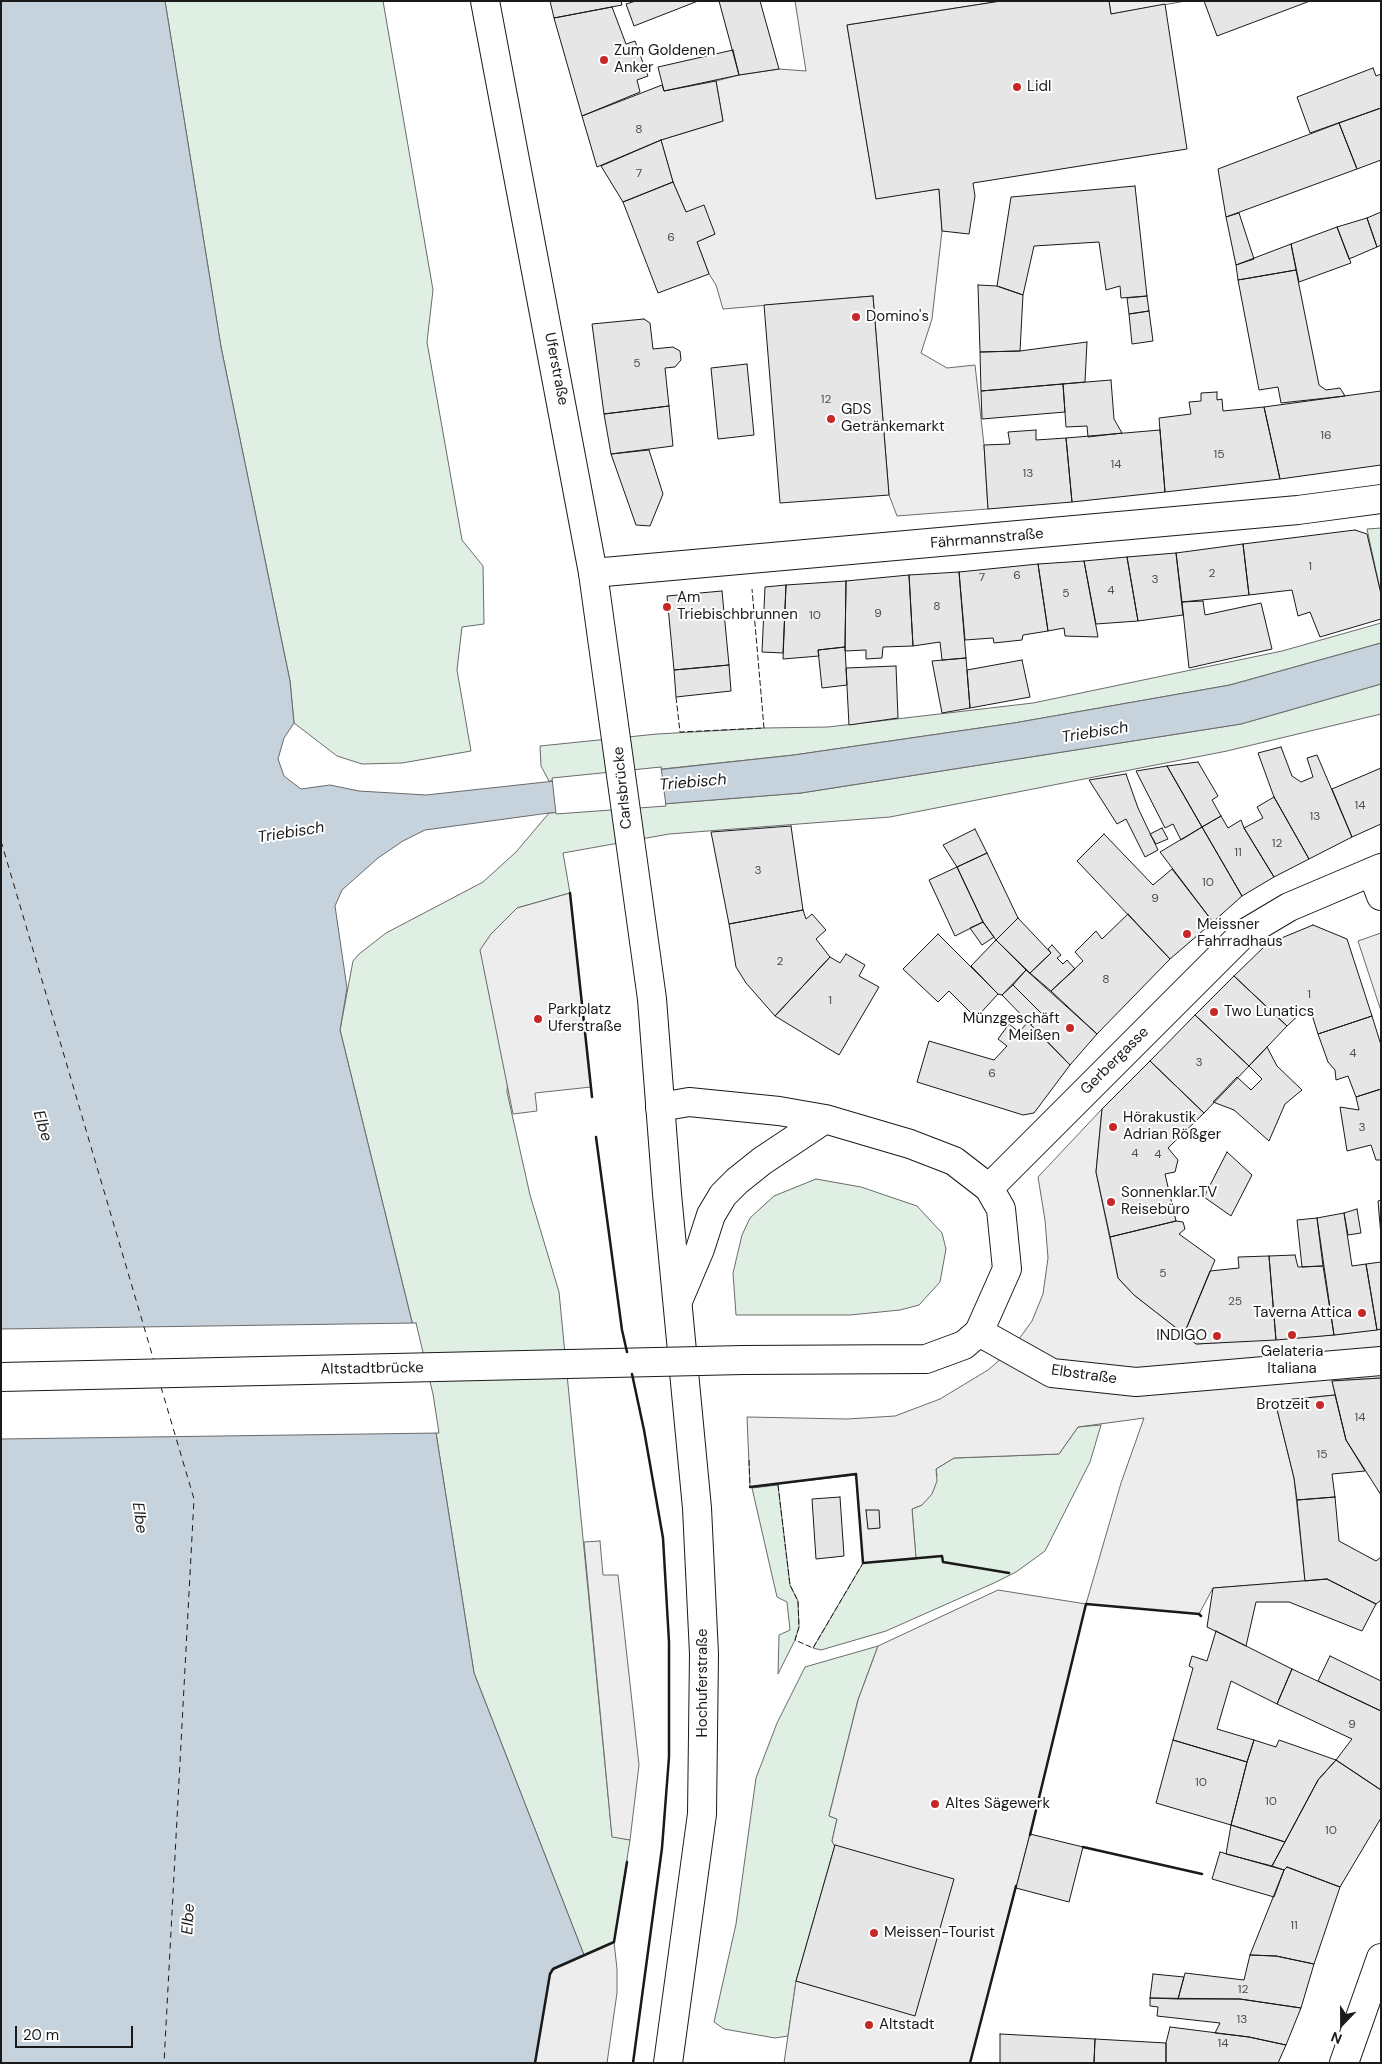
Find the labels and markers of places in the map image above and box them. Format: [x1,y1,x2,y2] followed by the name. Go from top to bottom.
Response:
[614,42,715,77] place label: Zum Goldenen Anker
[598,54,610,66] marker: Zum Goldenen Anker
[1027,78,1051,96] place label: Lidl
[1011,81,1023,93] marker: Lidl
[866,308,929,326] place label: Domino's
[850,311,862,323] marker: Domino's
[841,401,945,436] place label: GDS Getränkemarkt
[825,413,837,425] marker: GDS Getränkemarkt
[677,589,798,624] place label: Am Triebischbrunnen
[661,601,673,613] marker: Am Triebischbrunnen
[1197,916,1283,951] place label: Meissner Fahrradhaus
[1181,928,1193,940] marker: Meissner Fahrradhaus
[548,1001,622,1036] place label: Parkplatz Uferstraße
[1224,1003,1314,1021] place label: Two Lunatics
[1208,1006,1220,1018] marker: Two Lunatics
[963,1010,1060,1045] place label: Münzgeschäft Meißen
[532,1013,544,1025] marker: Parkplatz Uferstraße
[1064,1022,1076,1034] marker: Münzgeschäft Meißen
[1123,1109,1221,1144] place label: Hörakustik Adrian Rößger
[1107,1121,1119,1133] marker: Hörakustik Adrian Rößger
[1121,1184,1217,1219] place label: Sonnenklar.TV Reisebüro
[1105,1196,1117,1208] marker: Sonnenklar.TV Reisebüro
[1253,1304,1352,1322] place label: Taverna Attica
[1356,1307,1368,1319] marker: Taverna Attica
[1156,1327,1207,1345] place label: INDIGO
[1286,1329,1298,1341] marker: Gelateria Italiana
[1211,1330,1223,1342] marker: INDIGO
[1261,1343,1323,1378] place label: Gelateria Italiana
[1256,1396,1310,1414] place label: Brotzeit
[1314,1399,1326,1411] marker: Brotzeit
[945,1795,1050,1813] place label: Altes Sägewerk
[929,1798,941,1810] marker: Altes Sägewerk
[884,1924,995,1942] place label: Meissen-Tourist
[868,1927,880,1939] marker: Meissen-Tourist
[879,2016,935,2034] place label: Altstadt
[863,2019,875,2031] marker: Altstadt

